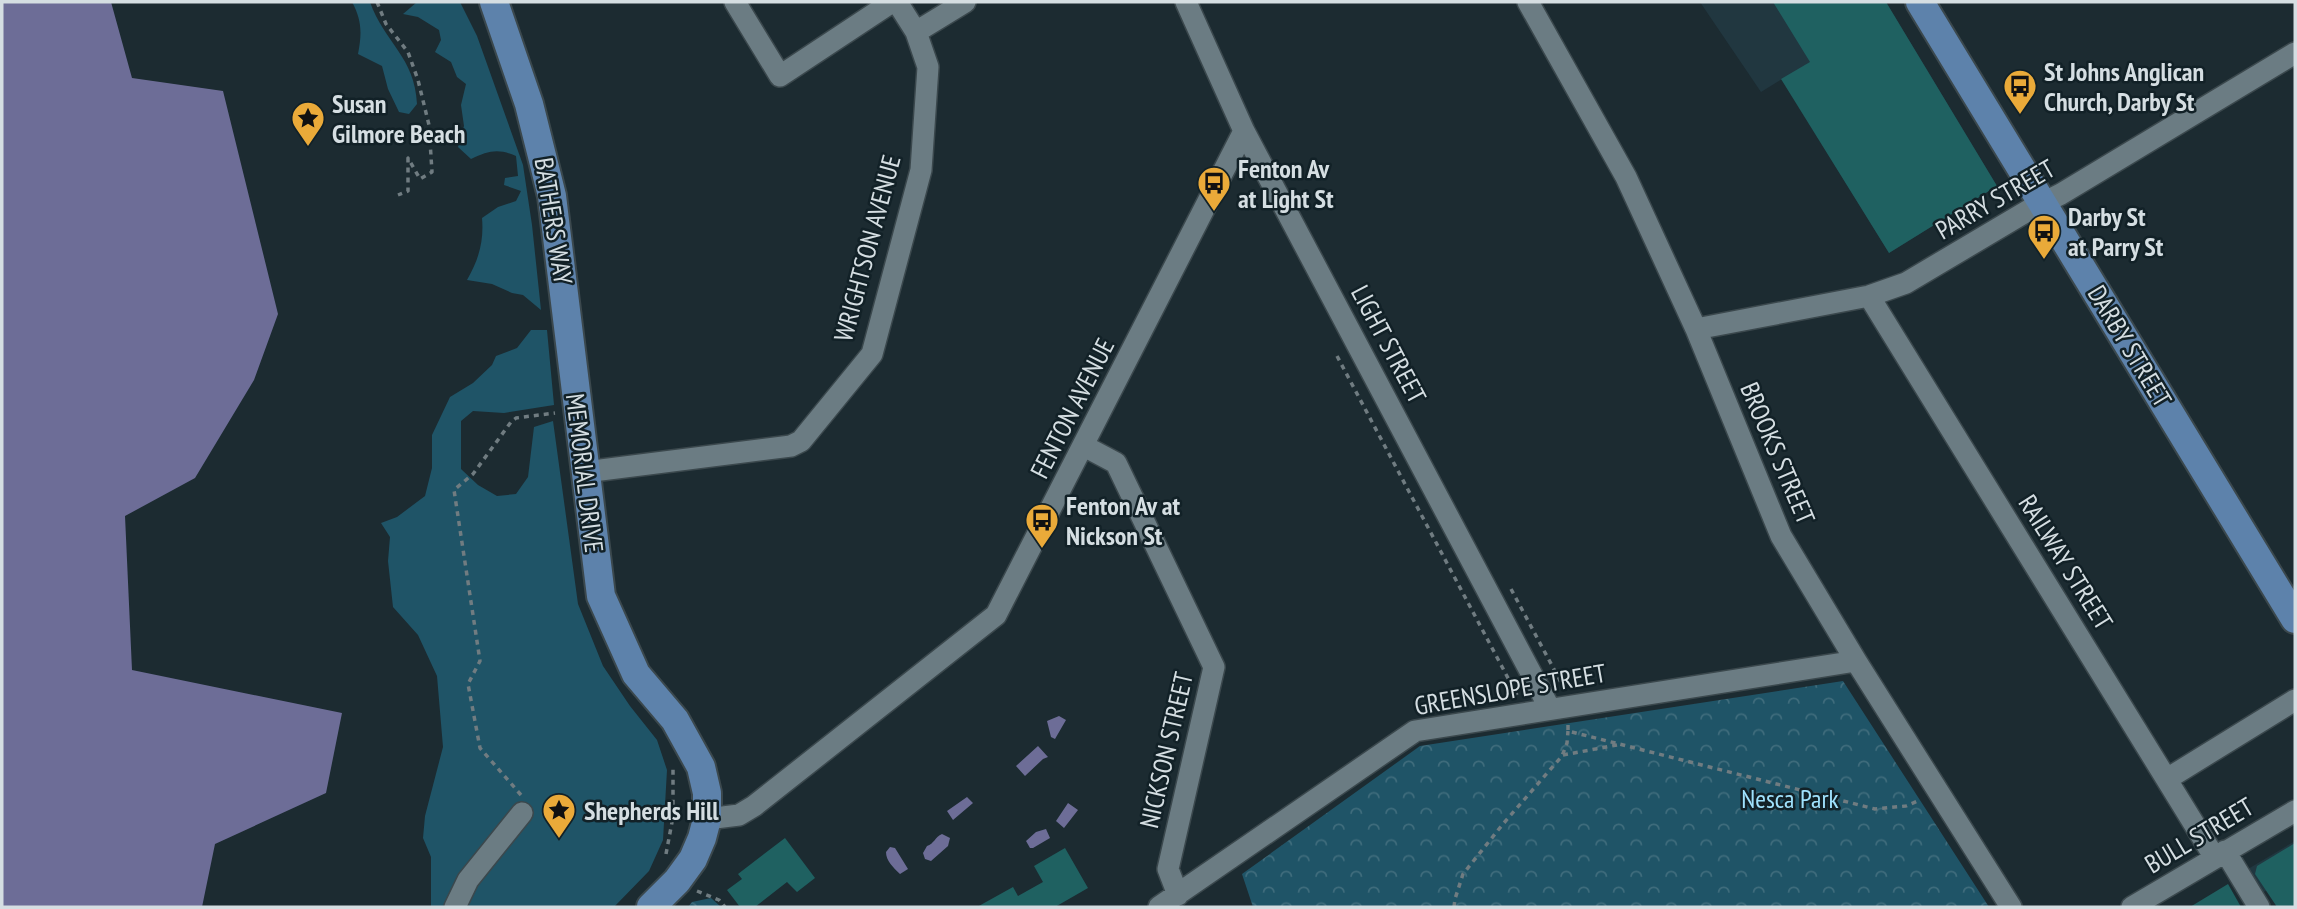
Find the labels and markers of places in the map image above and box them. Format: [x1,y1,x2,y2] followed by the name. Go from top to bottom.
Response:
[2044,55,2204,118] place label: St Johns Anglican Church, Darby St
[2001,67,2039,116] bus stop icon: St Johns Anglican Church, Darby St
[332,87,465,150] place label: Susan Gilmore Beach
[289,99,327,148] place icon: Susan Gilmore Beach
[1238,152,1334,215] place label: Fenton Av at Light St
[1195,164,1233,213] bus stop icon: Fenton Av at Light St
[2068,200,2164,263] place label: Darby St at Parry St
[2025,212,2063,261] bus stop icon: Darby St at Parry St
[1066,489,1180,552] place label: Fenton Av at Nickson St
[1023,501,1061,550] bus stop icon: Fenton Av at Nickson St
[540,791,578,840] place icon: Shepherds Hill
[584,794,719,827] place label: Shepherds Hill

